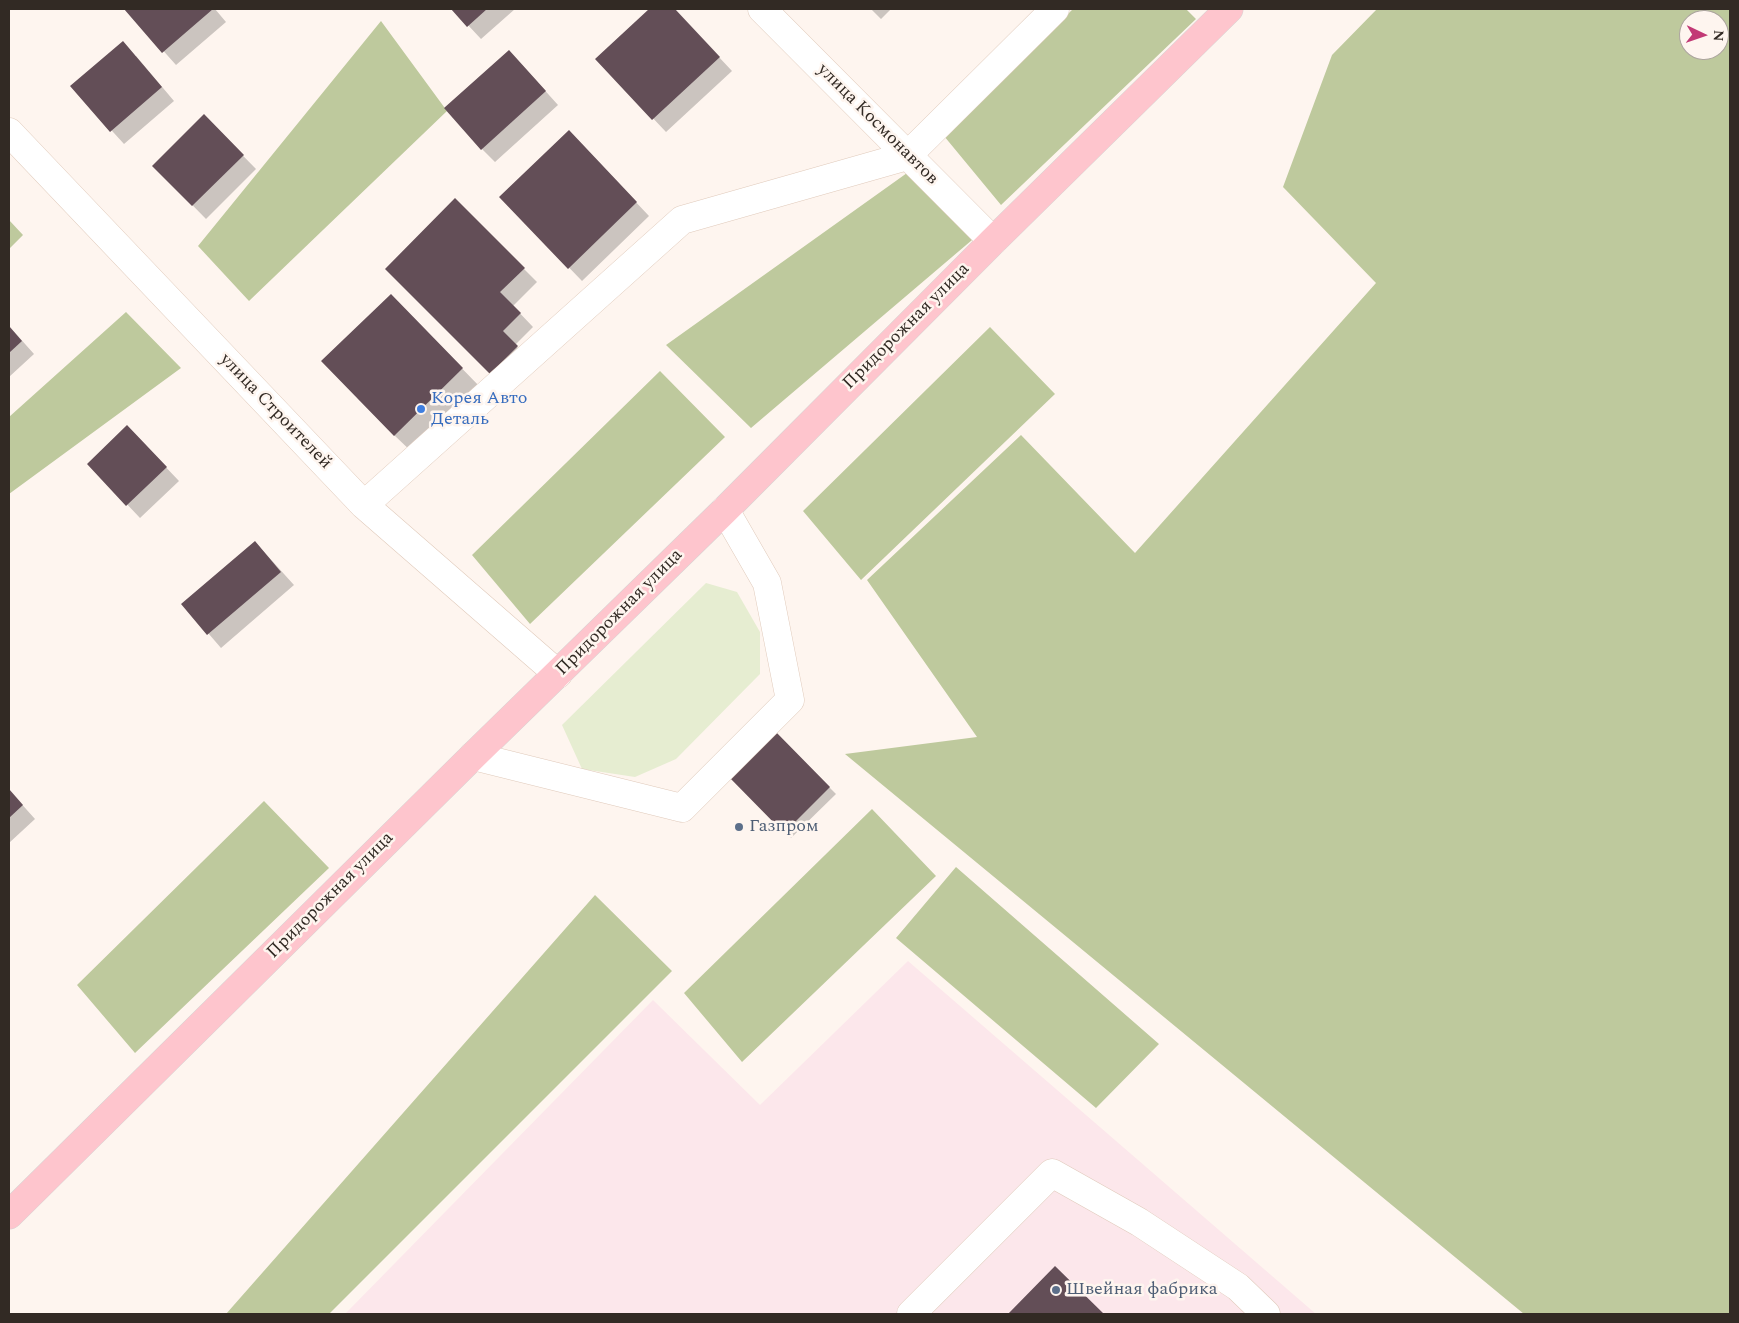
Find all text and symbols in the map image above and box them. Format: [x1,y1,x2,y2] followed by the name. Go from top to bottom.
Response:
[1679,10,1729,60] north arrow
[1708,29,1729,42] text: N
[812,60,942,190] street label: улица Космонавтов
[839,259,975,395] street label: Придорожная улица
[214,350,336,474] street label: улица Строителей
[431,388,528,430] place label: Корея Авто Деталь
[415,403,427,415] marker: Корея Авто Деталь
[552,545,688,681] street label: Придорожная улица
[749,816,819,838] place label: Газпром
[733,821,745,833] marker: Газпром
[263,828,399,964] street label: Придорожная улица
[1066,1279,1218,1301] place label: Швейная фабрика
[1050,1284,1062,1296] marker: Швейная фабрика

